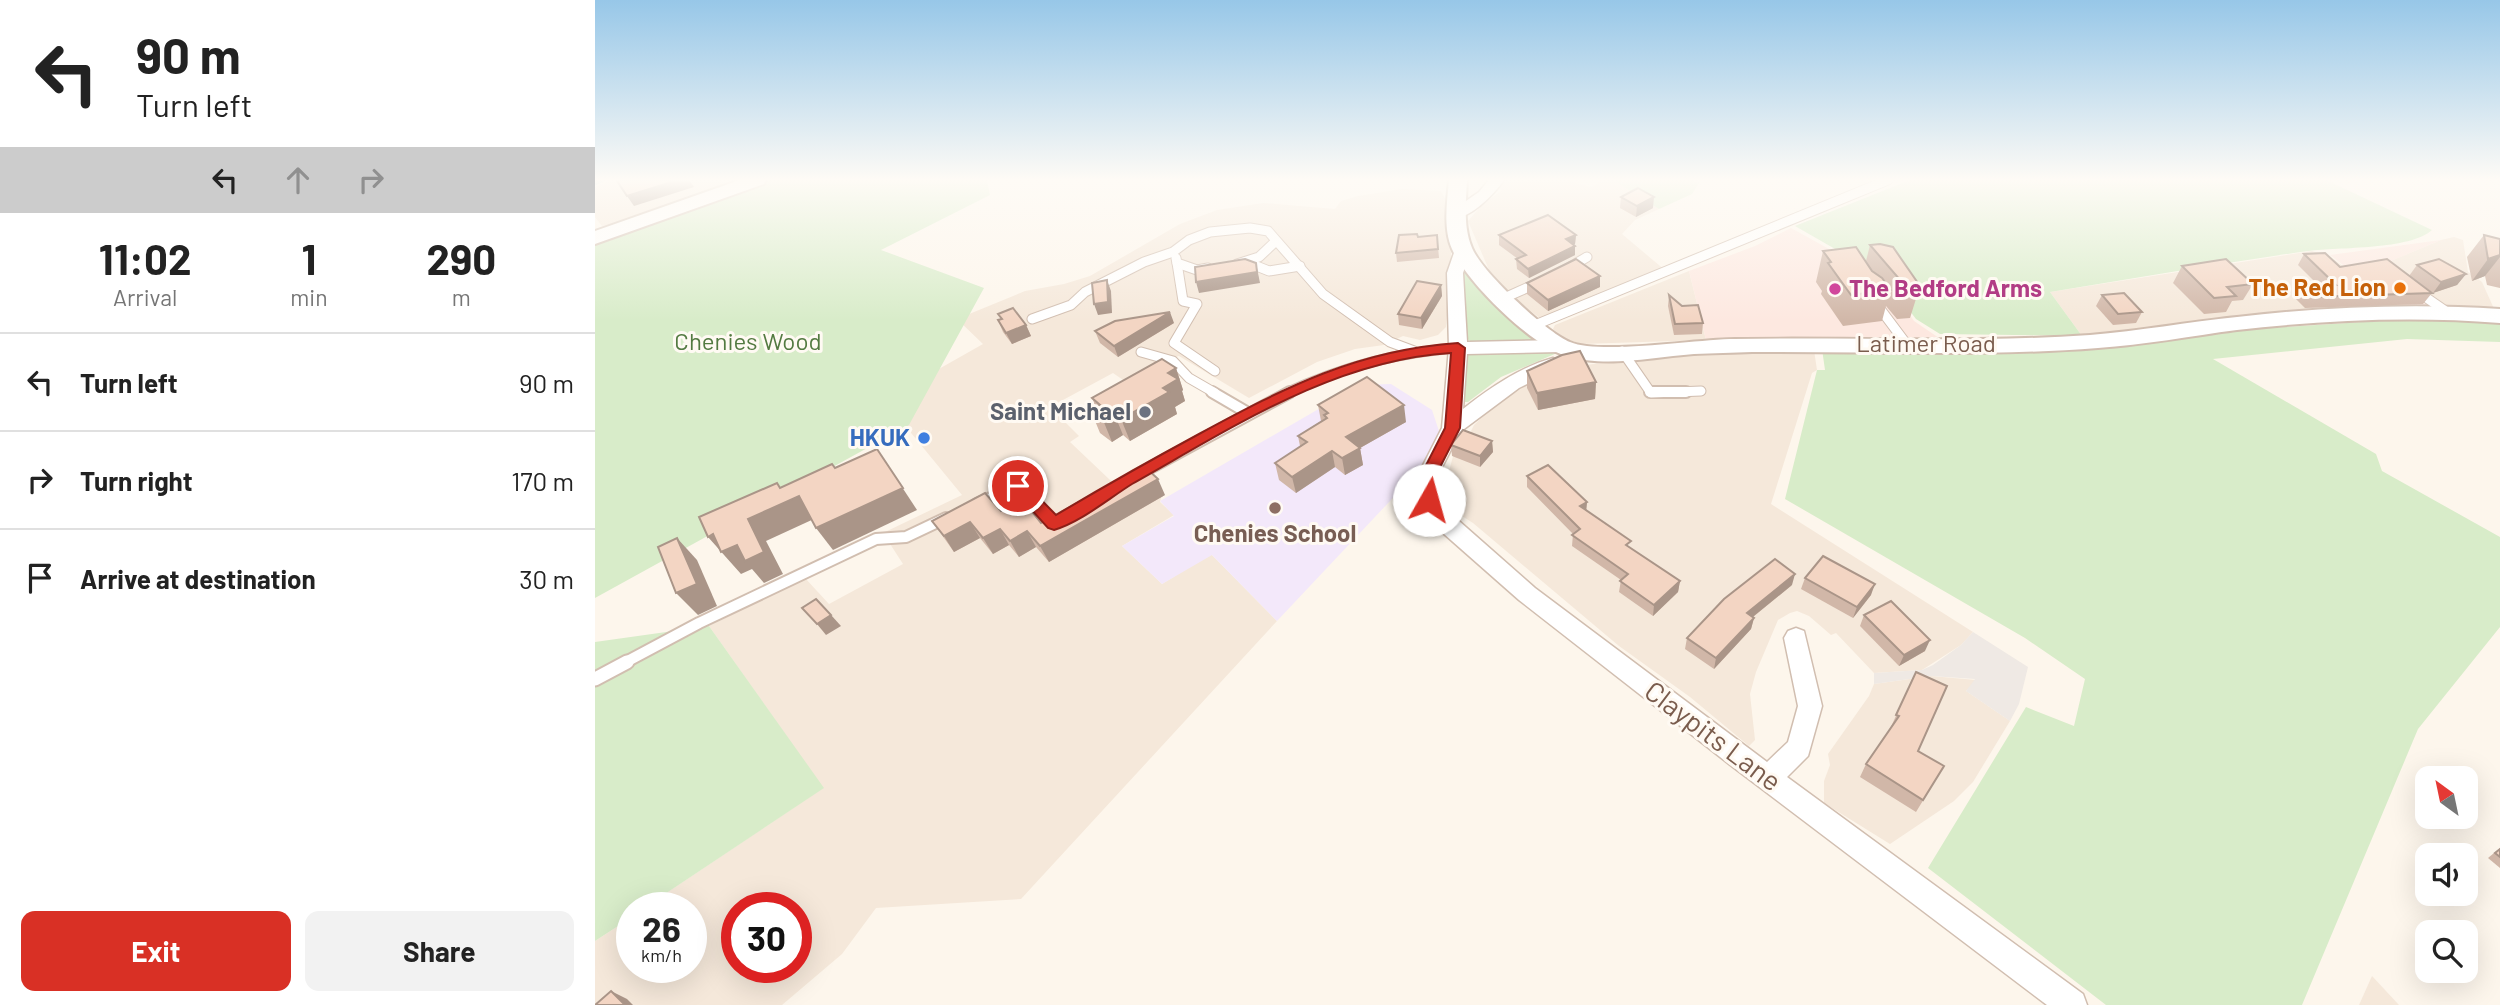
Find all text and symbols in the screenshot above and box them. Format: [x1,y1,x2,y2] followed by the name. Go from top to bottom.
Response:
[136,25,241,84] text: 90 m
[21,28,112,119] icon: left
[136,85,253,123] text: Turn left
[206,161,244,199] icon: left
[279,161,317,199] icon: ahead
[352,161,390,199] icon: right
[99,233,192,283] text: 11:02
[302,233,316,283] text: 1
[426,233,496,283] text: 290
[2249,272,2386,301] place label: The Red Lion
[1849,273,2042,302] place label: The Bedford Arms
[2392,280,2408,296] marker: The Red Lion
[1827,281,1843,297] marker: The Bedford Arms
[113,283,177,311] text: Arrival
[290,283,328,311] text: min
[452,283,471,311] text: m
[674,326,822,355] park label: Chenies Wood
[1856,328,1996,357] street label: Latimer Road
[21,363,59,401] icon: left
[80,367,178,398] text: Turn left
[519,367,574,398] text: 90 m
[990,396,1131,425] place label: Saint Michael
[1137,404,1153,420] marker: Saint Michael
[850,422,910,451] place label: HKUK
[916,430,932,446] marker: HKUK
[988,456,1048,516] pin
[21,461,59,499] icon: right
[1392,463,1466,537] position arrow
[80,465,193,496] text: Turn right
[511,465,574,496] text: 170 m
[999,467,1037,505] icon: arrive
[1267,500,1283,516] marker: Chenies School
[1194,518,1356,547] place label: Chenies School
[21,559,59,597] icon: arrive
[80,563,316,594] text: Arrive at destination
[519,563,574,594] text: 30 m
[1639,673,1789,798] street label: Claypits Lane
[2415,766,2478,830] north arrow
[2415,766,2478,983] map controls
[2415,843,2478,906] button: sound
[721,892,812,983] speed limit sign: 30
[642,907,681,949] text: 26
[21,911,291,991] button: Exit
[305,911,574,991] button: Share
[2415,920,2478,983] button: search
[641,944,682,966] text: km/h

